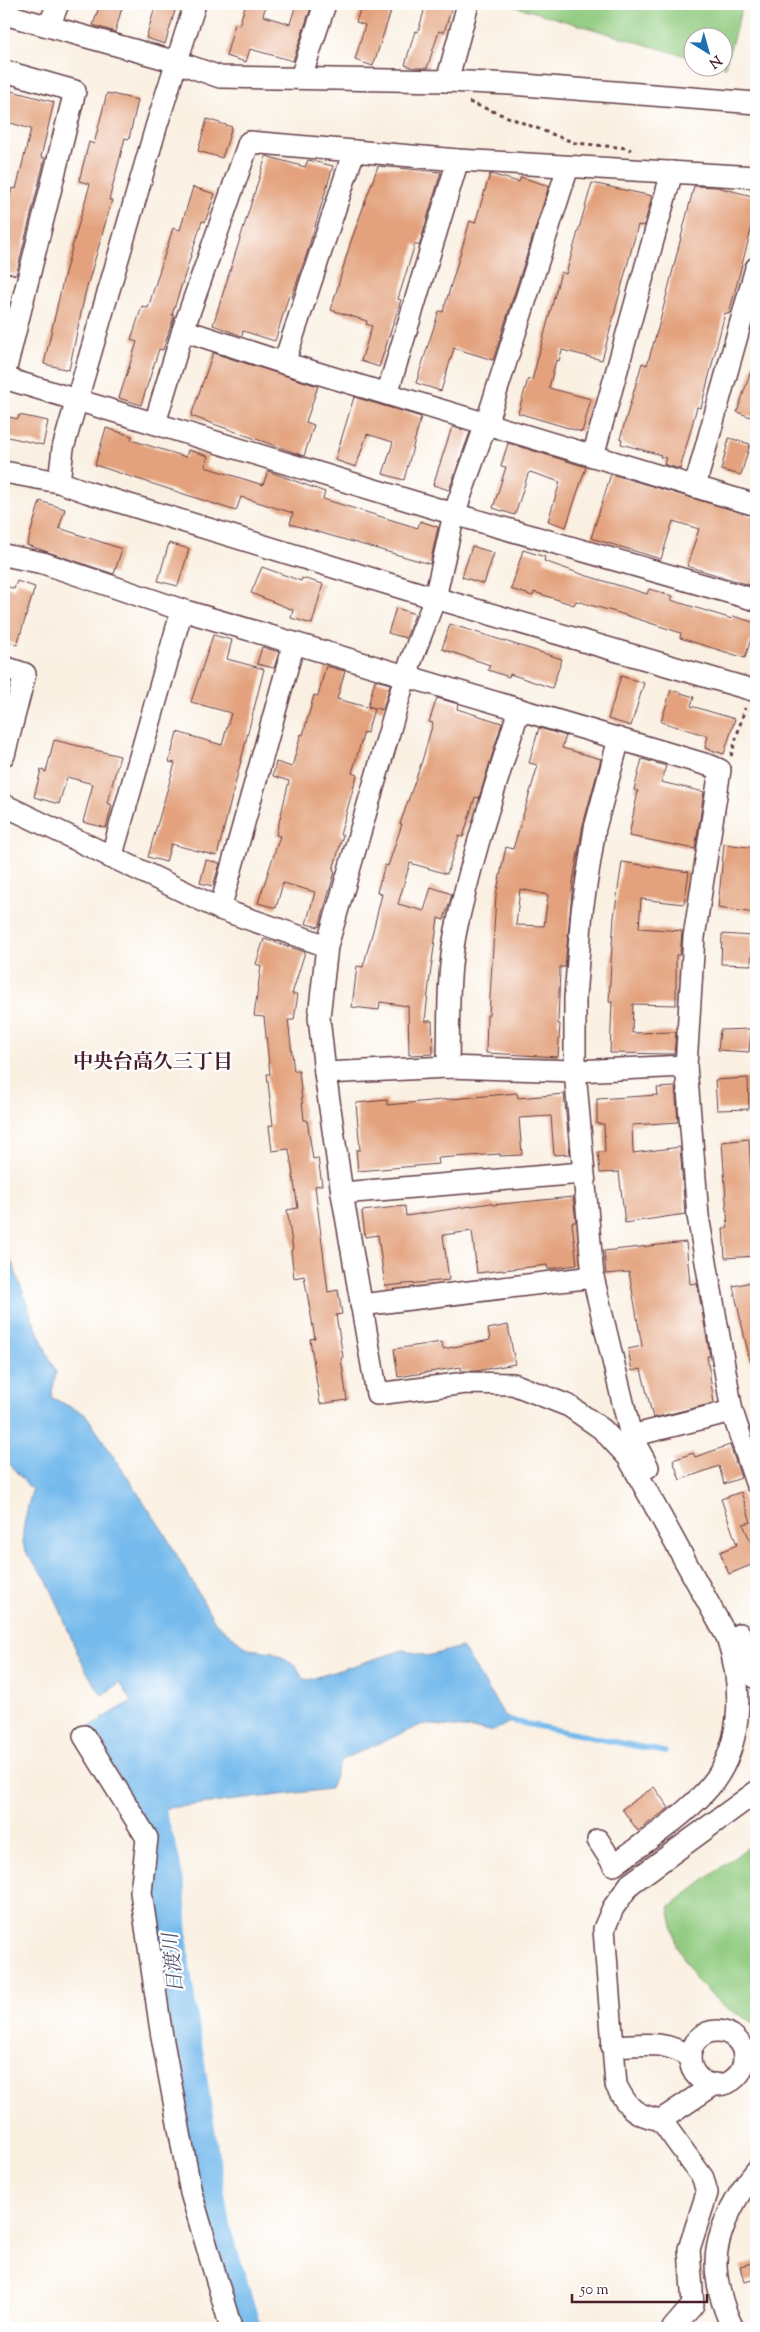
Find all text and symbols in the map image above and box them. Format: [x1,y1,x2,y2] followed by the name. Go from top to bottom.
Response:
[682,28,732,78] north arrow
[704,49,725,72] text: N
[73,1049,233,1078] district label: 中央台高久三丁目
[157,1930,193,1994] water label: 日渡川
[572,2272,708,2304] scale bar
[579,2280,609,2301] text: 50 m

